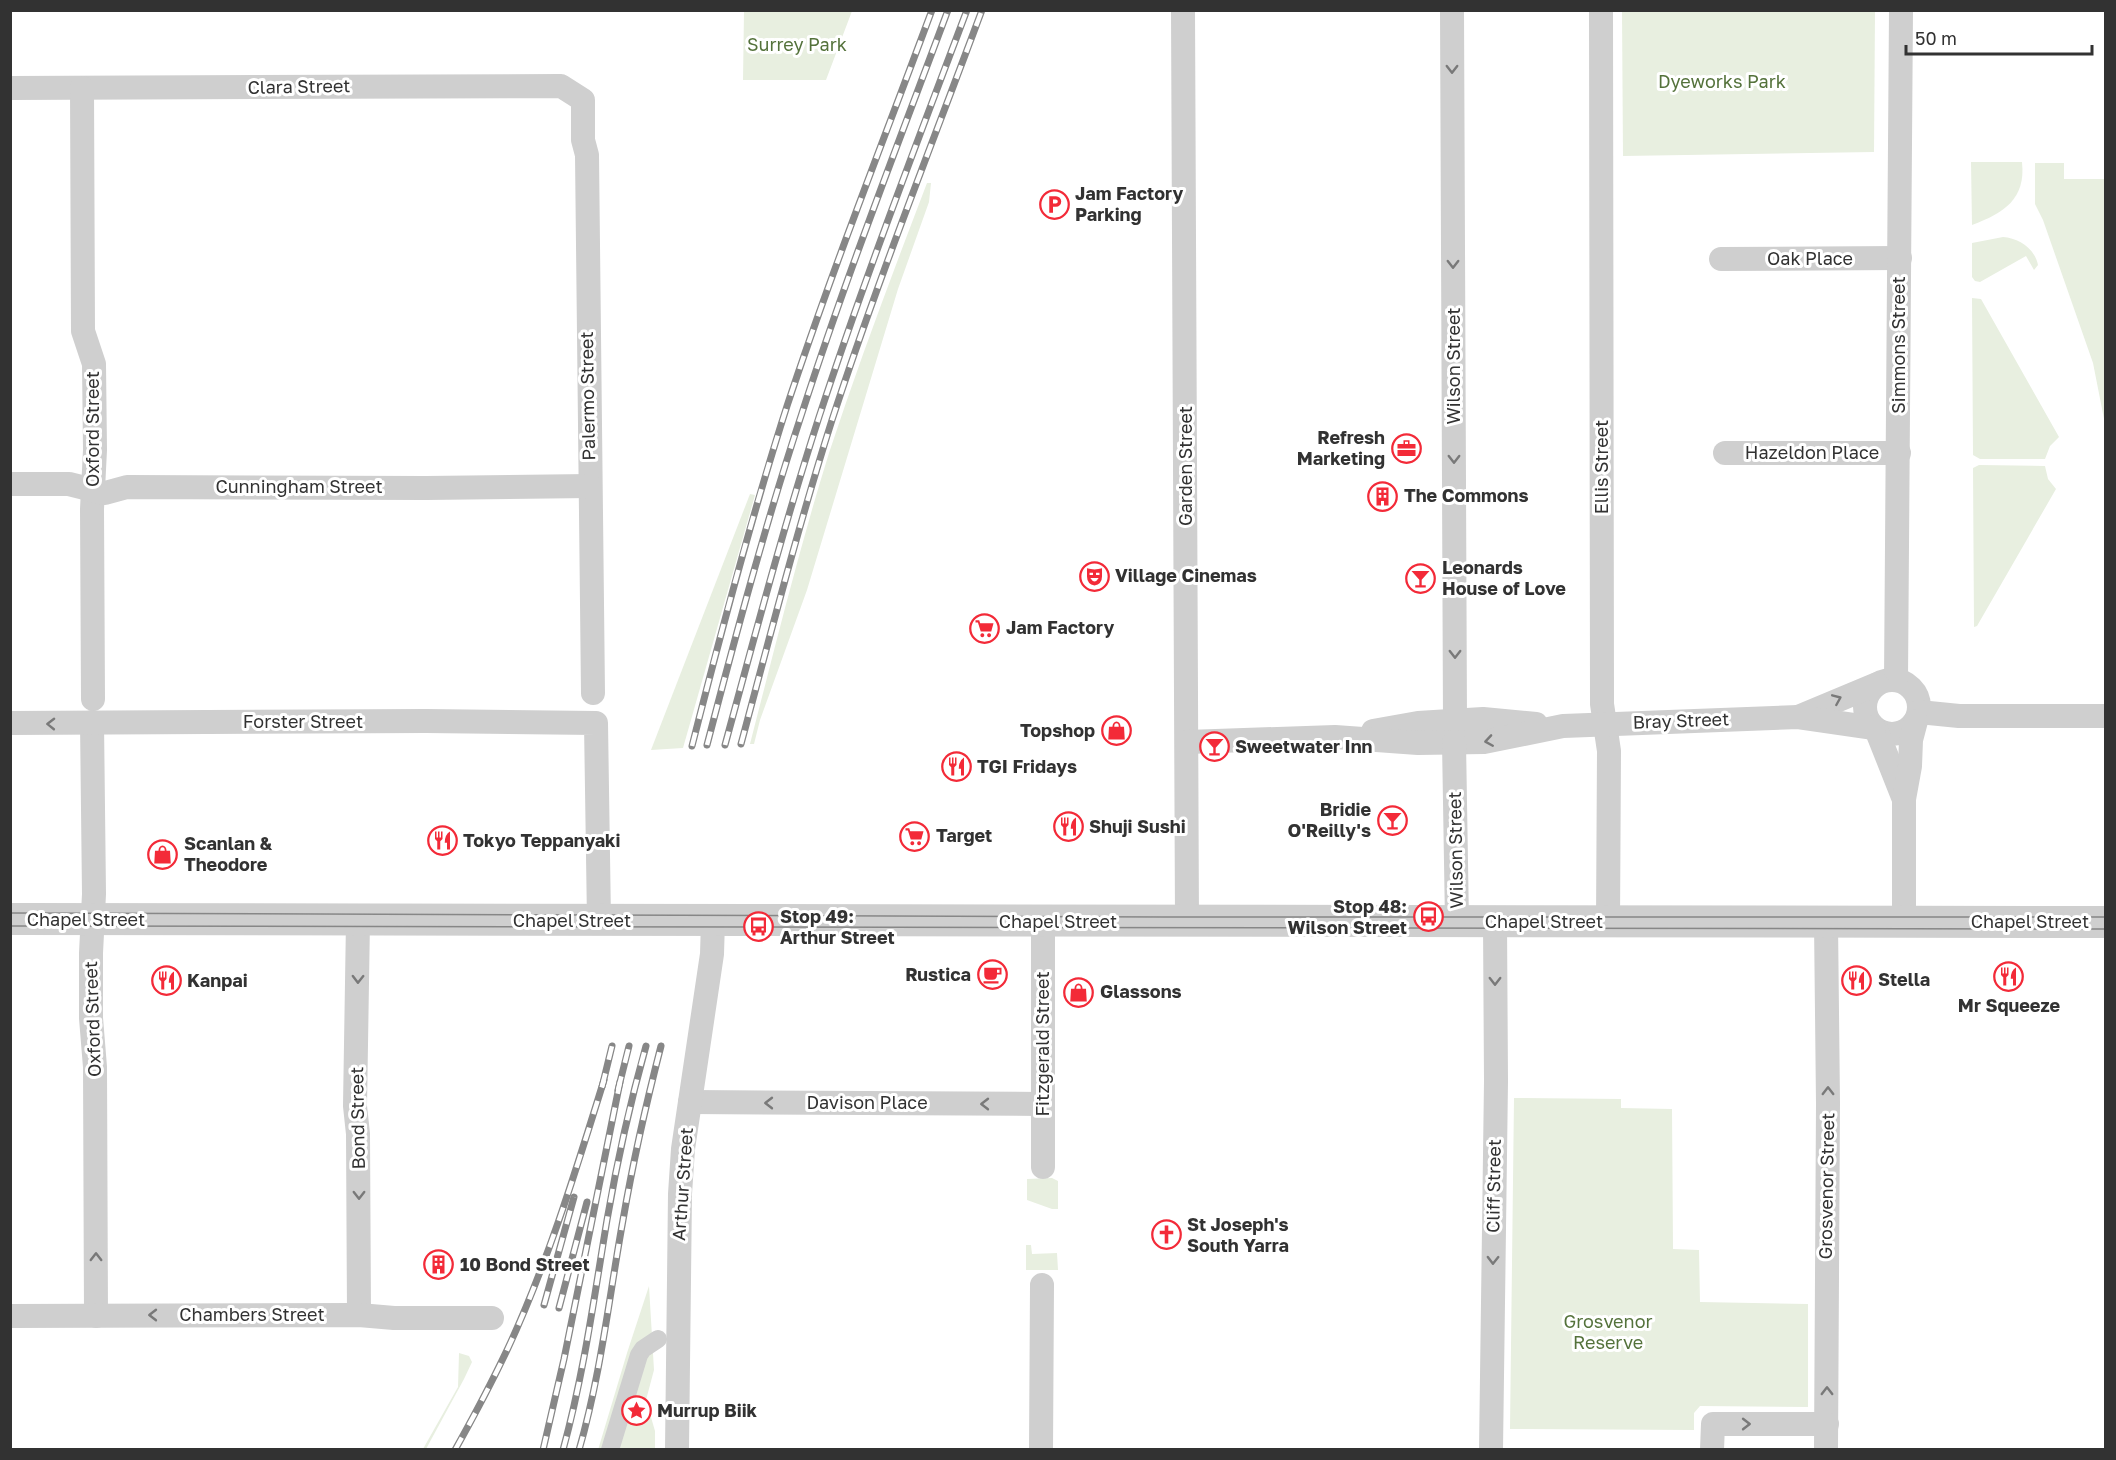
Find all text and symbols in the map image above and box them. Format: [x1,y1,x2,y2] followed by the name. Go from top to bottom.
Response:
[1906,18,2092,56] scale bar
[1915,27,1957,49] text: 50 m
[747,33,847,55] park label: Surrey Park
[1446,64,1458,73] one-way arrow
[1658,70,1786,92] park label: Dyeworks Park
[247,74,351,98] street label: Clara Street
[1075,182,1184,225] place label: Jam Factory Parking
[1038,188,1070,220] parking icon: Jam Factory Parking
[1767,247,1853,269] street label: Oak Place
[1447,259,1459,268] one-way arrow
[1887,276,1909,414] street label: Simmons Street
[1442,307,1464,425] street label: Wilson Street
[575,331,599,461] street label: Palermo Street
[81,371,103,487] street label: Oxford Street
[1174,406,1196,526] street label: Garden Street
[1590,420,1612,514] street label: Ellis Street
[1297,426,1385,469] place label: Refresh Marketing
[1390,432,1422,464] office icon: Refresh Marketing
[1745,441,1879,463] street label: Hazeldon Place
[1448,454,1460,463] one-way arrow
[215,475,383,497] street label: Cunningham Street
[1367,480,1399,512] building icon: The Commons
[1404,484,1529,506] place label: The Commons
[1442,556,1566,599] place label: Leonards House of Love
[1078,560,1110,592] theatre icon: Village Cinemas
[1405,562,1437,594] bar icon: Leonards House of Love
[1115,564,1257,586] place label: Village Cinemas
[969,612,1001,644] supermarket icon: Jam Factory
[1006,616,1115,638] place label: Jam Factory
[1449,649,1461,658] one-way arrow
[1831,694,1842,706] one-way arrow
[1632,707,1730,733] street label: Bray Street
[243,710,363,732] street label: Forster Street
[1100,715,1132,747] shop icon: Topshop
[47,717,56,730] one-way arrow
[1020,719,1095,741] place label: Topshop
[1198,731,1230,763] bar icon: Sweetwater Inn
[1484,734,1494,746] one-way arrow
[1235,735,1373,757] place label: Sweetwater Inn
[940,751,972,783] restaurant icon: TGI Fridays
[977,755,1077,777] place label: TGI Fridays
[1443,791,1467,909] street label: Wilson Street
[1288,798,1371,841] place label: Bridie O'Reilly's
[1376,804,1408,836] bar icon: Bridie O'Reilly's
[1052,811,1084,843] restaurant icon: Shuji Sushi
[1089,815,1186,837] place label: Shuji Sushi
[899,820,931,852] supermarket icon: Target
[936,824,992,846] place label: Target
[426,825,458,857] restaurant icon: Tokyo Teppanyaki
[463,829,621,851] place label: Tokyo Teppanyaki
[184,832,273,875] place label: Scanlan & Theodore
[147,838,179,870] shop icon: Scanlan & Theodore
[1288,895,1407,938] place label: Stop 48: Wilson Street
[1412,901,1444,933] bus stop icon: Stop 48: Wilson Street
[780,905,895,948] place label: Stop 49: Arthur Street
[27,908,145,930] street label: Chapel Street
[513,909,631,931] street label: Chapel Street
[999,910,1117,932] street label: Chapel Street
[1485,910,1603,932] street label: Chapel Street
[1971,910,2089,932] street label: Chapel Street
[743,911,775,943] bus stop icon: Stop 49: Arthur Street
[976,959,1008,991] cafe icon: Rustica
[79,961,105,1077] street label: Oxford Street
[1993,961,2025,993] restaurant icon: Mr Squeeze
[905,963,971,985] place label: Rustica
[1841,964,1873,996] restaurant icon: Stella
[150,965,182,997] restaurant icon: Kanpai
[1878,968,1930,990] place label: Stella
[187,969,248,991] place label: Kanpai
[1031,971,1053,1117] street label: Fitzgerald Street
[352,975,364,984] one-way arrow
[1063,976,1095,1008] shop icon: Glassons
[1489,976,1501,985] one-way arrow
[1100,980,1182,1002] place label: Glassons
[1958,994,2060,1016] place label: Mr Squeeze
[345,1066,369,1170] street label: Bond Street
[1822,1087,1834,1096] one-way arrow
[806,1091,928,1113] street label: Davison Place
[764,1096,773,1109] one-way arrow
[980,1097,989,1110] one-way arrow
[1814,1112,1838,1260] street label: Grosvenor Street
[667,1127,697,1241] street label: Arthur Street
[1481,1139,1505,1233] street label: Cliff Street
[353,1191,365,1200] one-way arrow
[1187,1213,1289,1256] place label: St Joseph's South Yarra
[1150,1219,1182,1251] church icon: St Joseph's South Yarra
[423,1249,455,1281] building icon: 10 Bond Street
[90,1253,102,1262] one-way arrow
[460,1253,590,1275] place label: 10 Bond Street
[1487,1255,1500,1264] one-way arrow
[179,1303,325,1325] street label: Chambers Street
[149,1309,158,1321] one-way arrow
[1564,1310,1652,1353] park label: Grosvenor Reserve
[1821,1387,1833,1396] one-way arrow
[620,1395,652,1427] place icon: Murrup Biik
[657,1399,758,1421] place label: Murrup Biik
[1741,1418,1750,1430] one-way arrow

